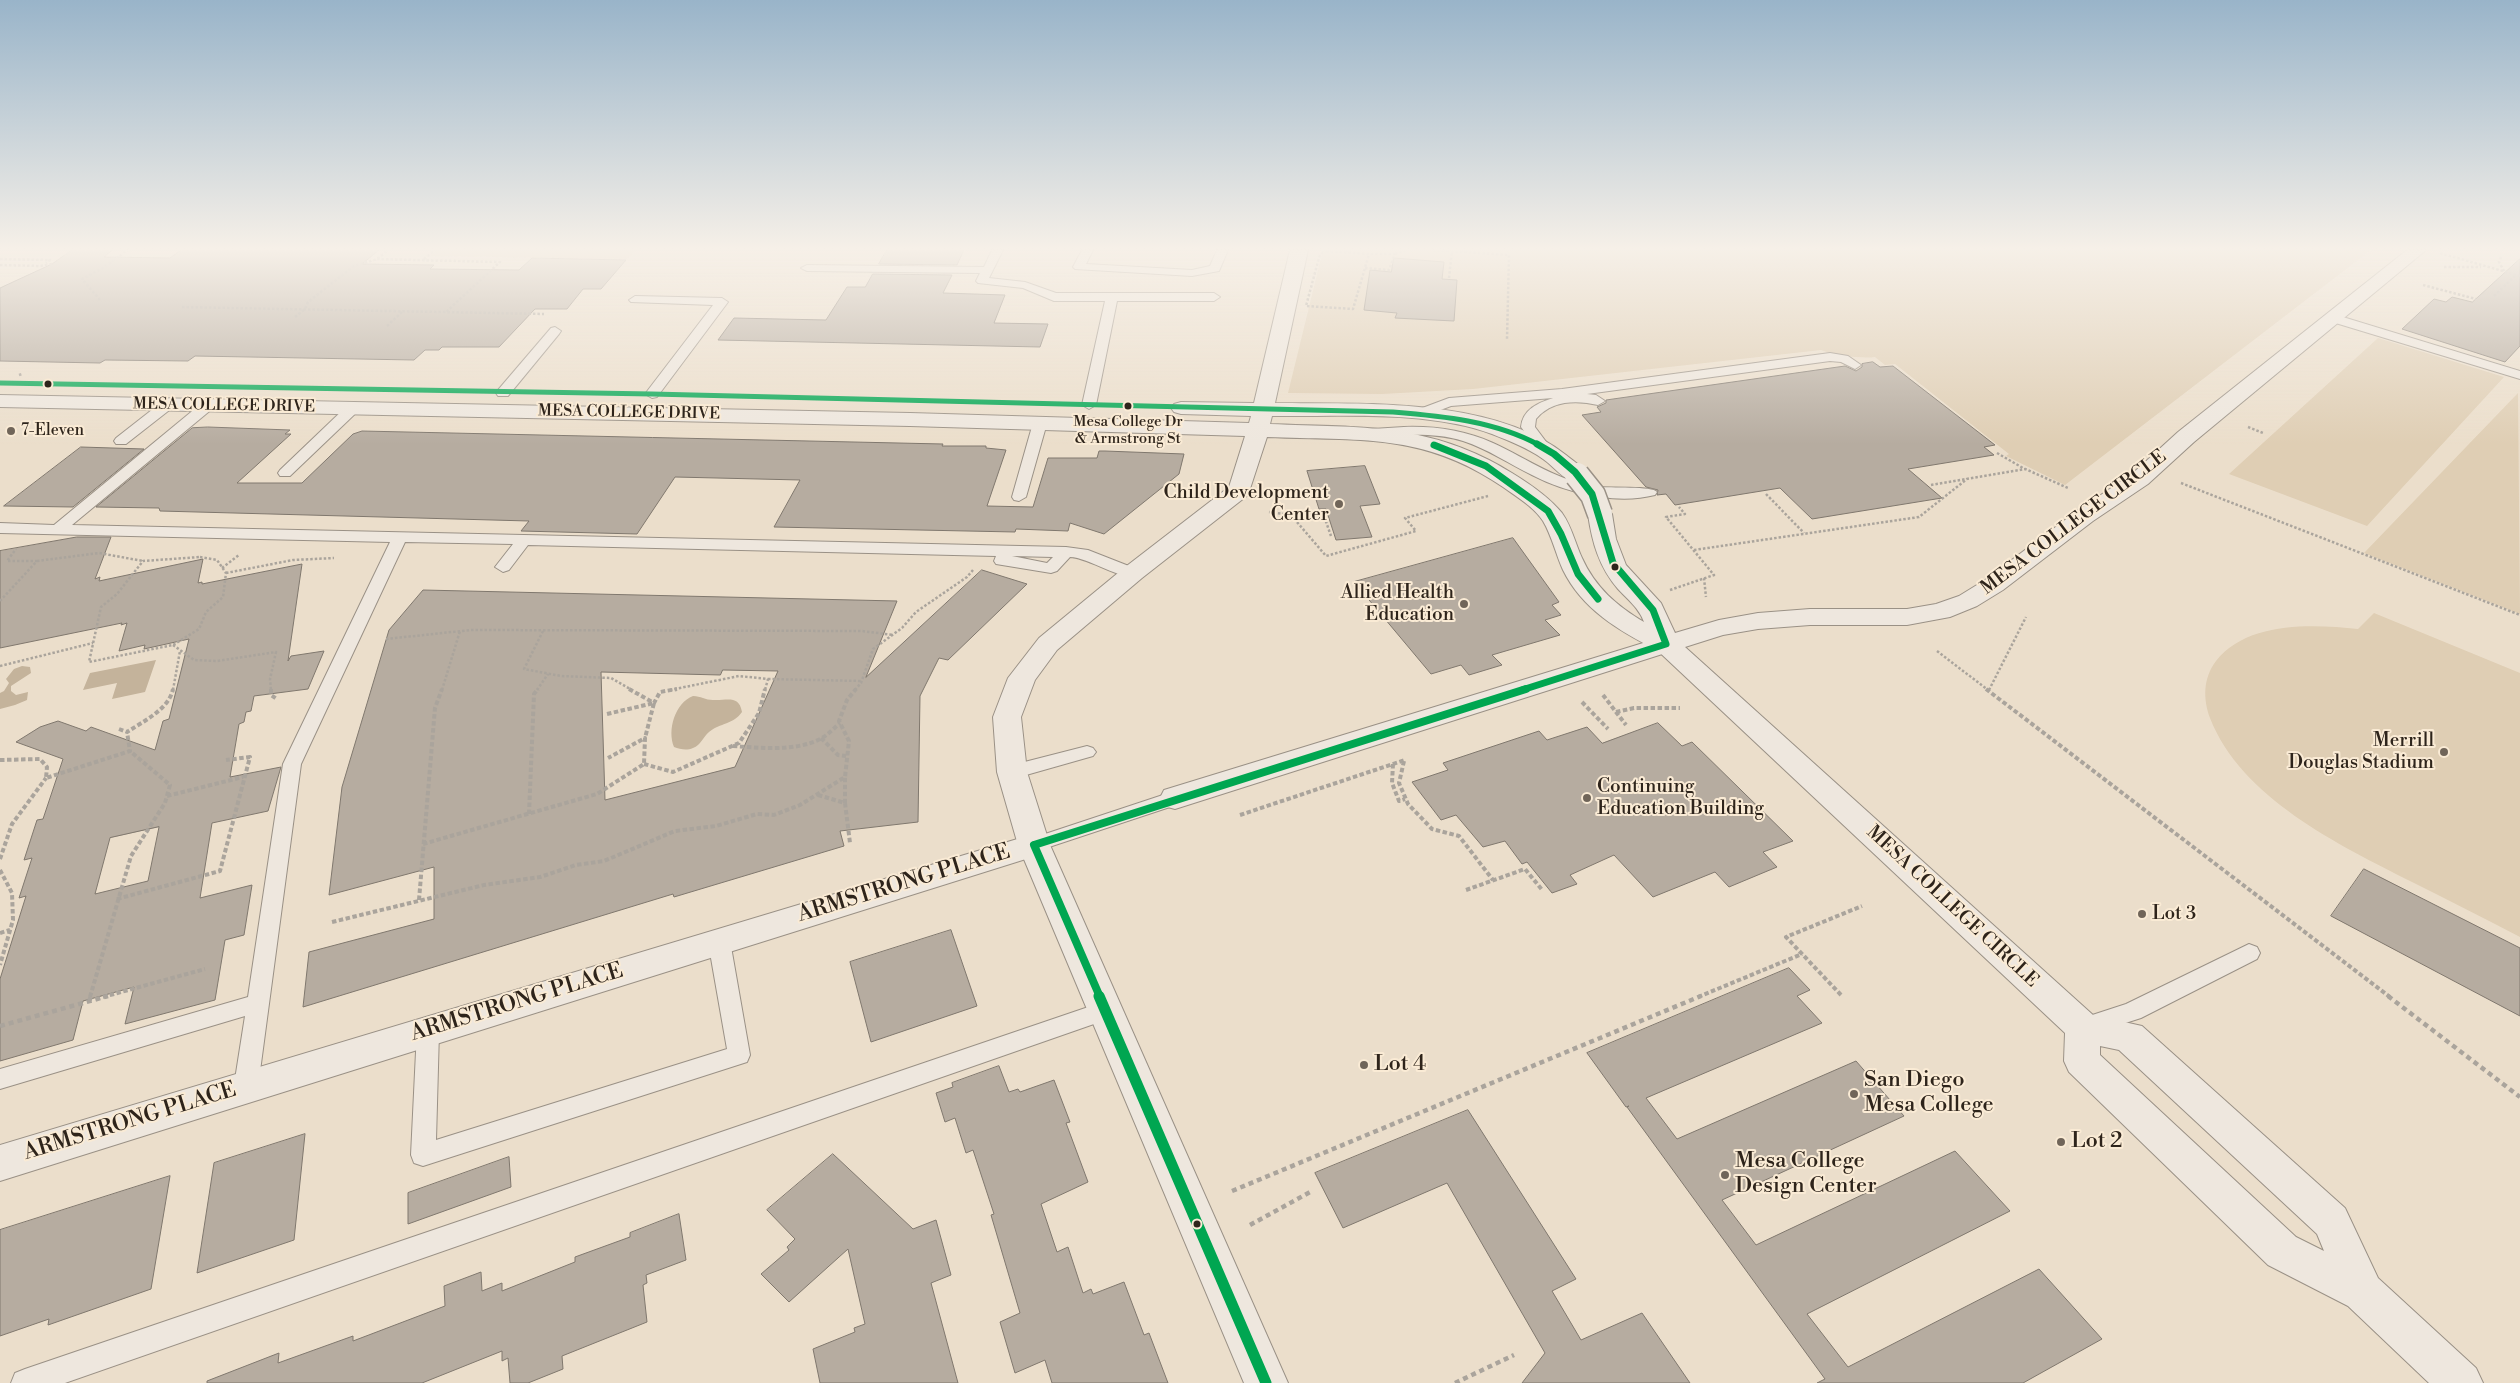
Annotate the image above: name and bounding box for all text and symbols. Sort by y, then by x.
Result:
unlabelled marker [43,379,53,389]
street label: MESA COLLEGE DRIVE [133,395,315,417]
marker: Mesa College Dr & Armstrong St [1123,401,1133,411]
street label: MESA COLLEGE DRIVE [538,402,720,424]
place label: Mesa College Dr & Armstrong St [1073,413,1183,448]
place label: 7-Eleven [21,421,84,441]
marker: 7-Eleven [5,425,17,437]
street label: MESA COLLEGE CIRCLE [1977,446,2171,600]
place label: Child Development Center [1163,482,1329,526]
marker: Child Development Center [1333,498,1345,510]
unlabelled marker [1610,562,1620,572]
place label: Allied Health Education [1341,582,1454,626]
marker: Allied Health Education [1458,598,1470,610]
place label: Merrill Douglas Stadium [2288,730,2434,774]
marker: Merrill Douglas Stadium [2438,746,2450,758]
place label: Continuing Education Building [1597,776,1764,820]
marker: Continuing Education Building [1581,792,1593,804]
street label: MESA COLLEGE CIRCLE [1861,821,2043,993]
street label: ARMSTRONG PLACE [795,839,1013,929]
place label: Lot 3 [2152,903,2196,925]
marker: Lot 3 [2136,908,2148,920]
street label: ARMSTRONG PLACE [408,958,626,1048]
place label: Lot 4 [1374,1052,1426,1078]
marker: Lot 4 [1358,1059,1370,1071]
place label: San Diego Mesa College [1864,1068,1994,1120]
street label: ARMSTRONG PLACE [21,1077,239,1167]
marker: San Diego Mesa College [1848,1088,1860,1100]
place label: Lot 2 [2071,1129,2123,1155]
marker: Lot 2 [2055,1136,2067,1148]
place label: Mesa College Design Center [1735,1149,1877,1200]
marker: Mesa College Design Center [1719,1169,1731,1181]
unlabelled marker [1192,1219,1202,1229]

